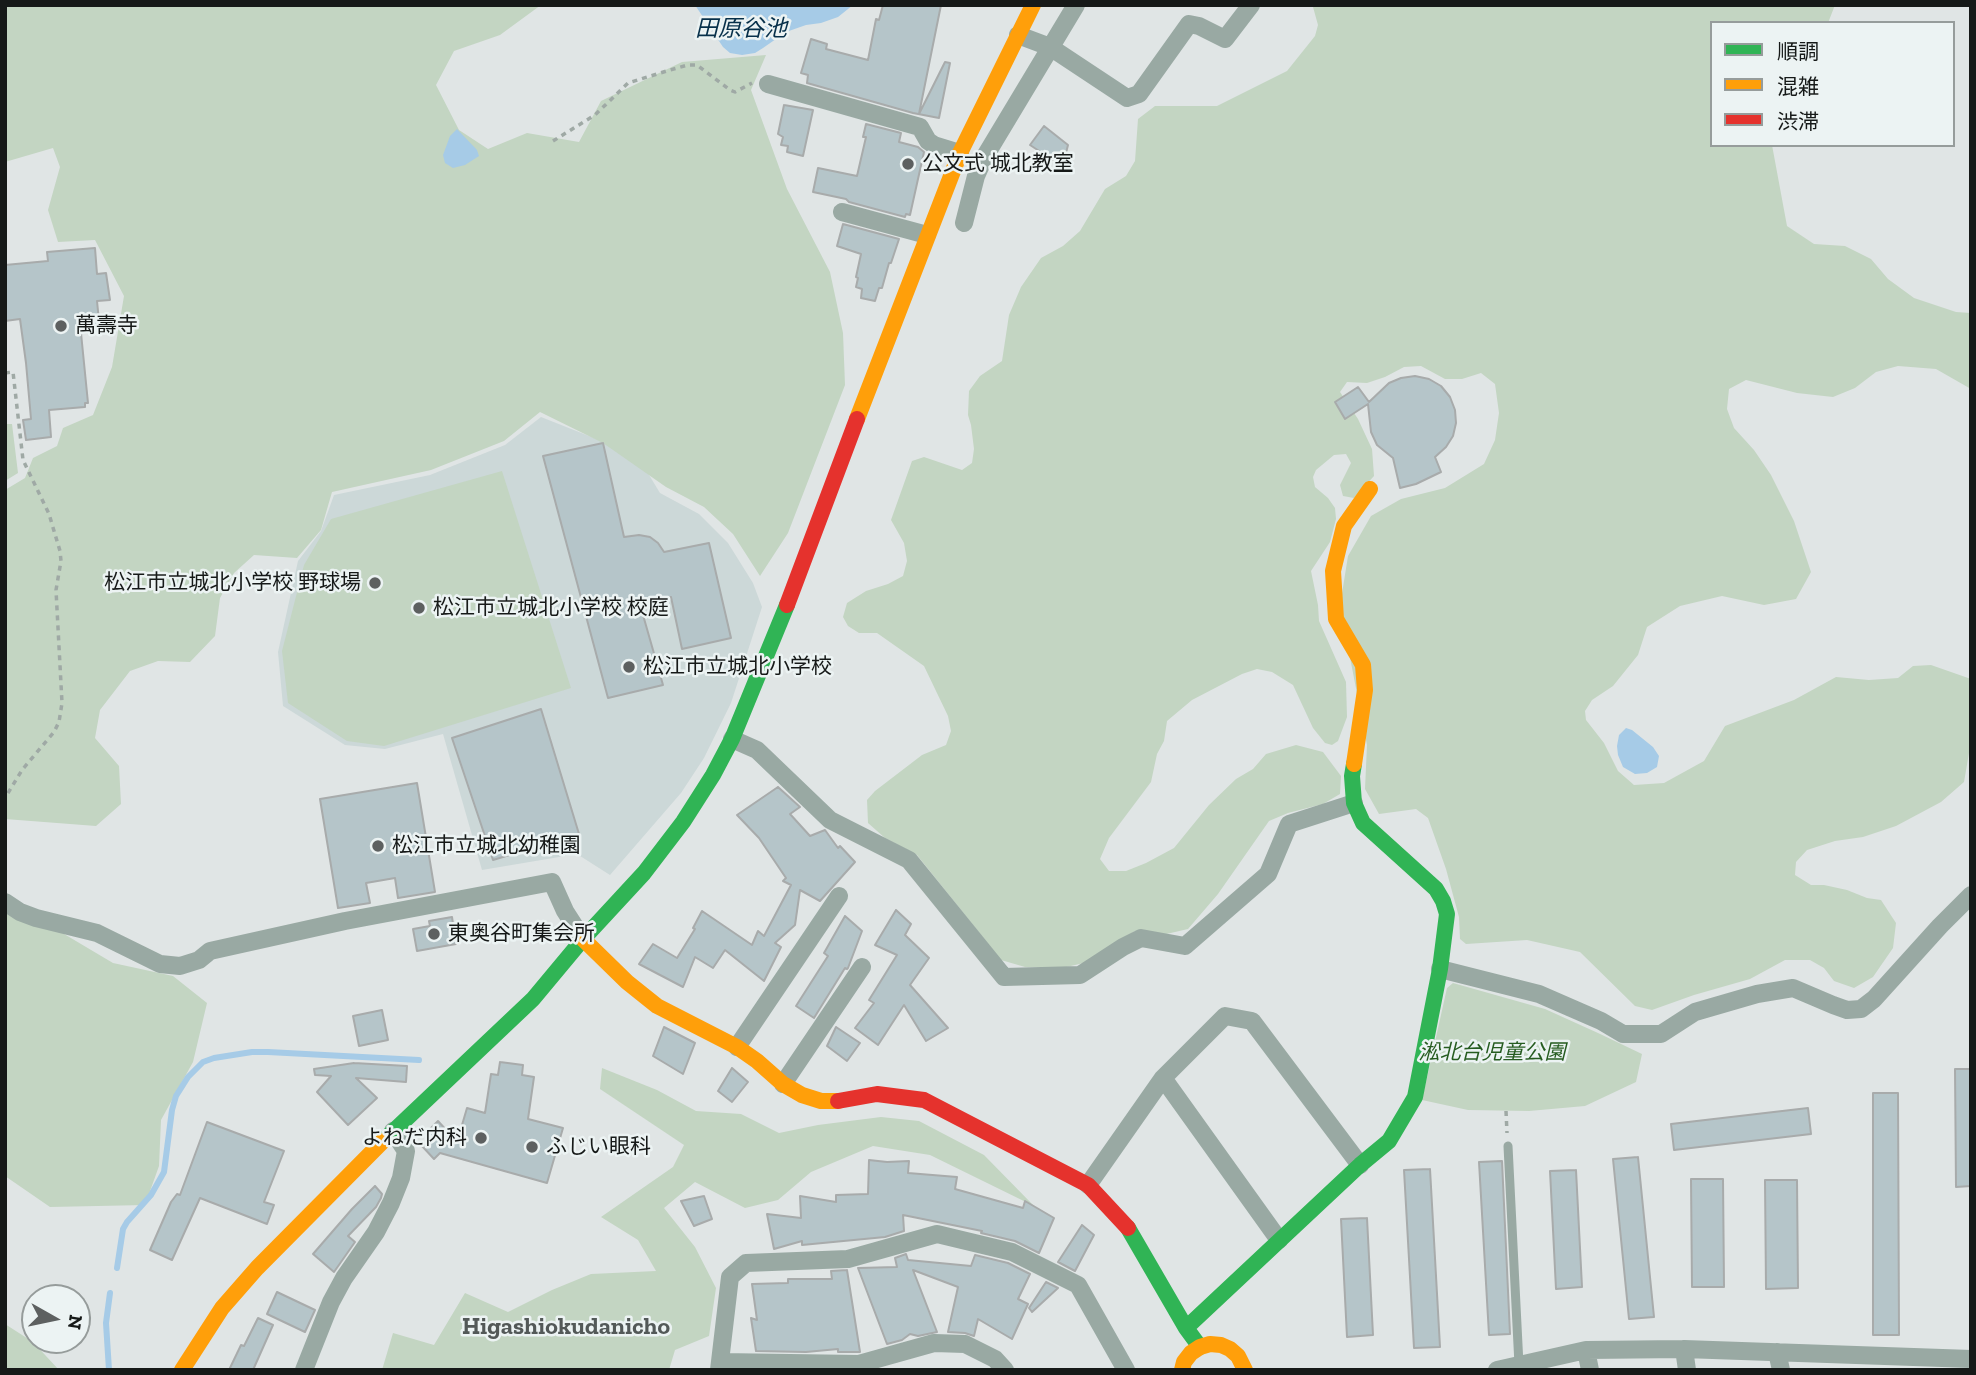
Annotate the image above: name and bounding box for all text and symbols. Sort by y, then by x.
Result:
water label: 田原谷池 [695,15,787,43]
legend [1710,21,1955,147]
text: 順調 [1777,39,1819,64]
text: 混雑 [1777,74,1819,99]
text: 渋滞 [1777,109,1819,134]
place label: 公文式 城北教室 [922,151,1074,177]
marker: 公文式 城北教室 [900,156,916,172]
place label: 萬壽寺 [75,313,138,339]
marker: 萬壽寺 [53,318,69,334]
place label: 松江市立城北小学校 野球場 [104,570,361,596]
marker: 松江市立城北小学校 野球場 [367,575,383,591]
place label: 松江市立城北小学校 校庭 [433,595,669,621]
marker: 松江市立城北小学校 校庭 [411,600,427,616]
place label: 松江市立城北小学校 [643,654,832,680]
marker: 松江市立城北小学校 [621,659,637,675]
place label: 松江市立城北幼稚園 [392,833,581,859]
marker: 松江市立城北幼稚園 [370,838,386,854]
place label: 東奥谷町集会所 [448,921,595,947]
marker: 東奥谷町集会所 [426,926,442,942]
park label: 淞北台児童公園 [1419,1040,1565,1066]
place label: よねだ内科 [362,1125,467,1151]
marker: よねだ内科 [473,1130,489,1146]
place label: ふじい眼科 [546,1134,651,1160]
marker: ふじい眼科 [524,1139,540,1155]
north arrow [21,1284,91,1354]
text: N [63,1313,88,1331]
district label: Higashiokudanicho [462,1313,670,1341]

